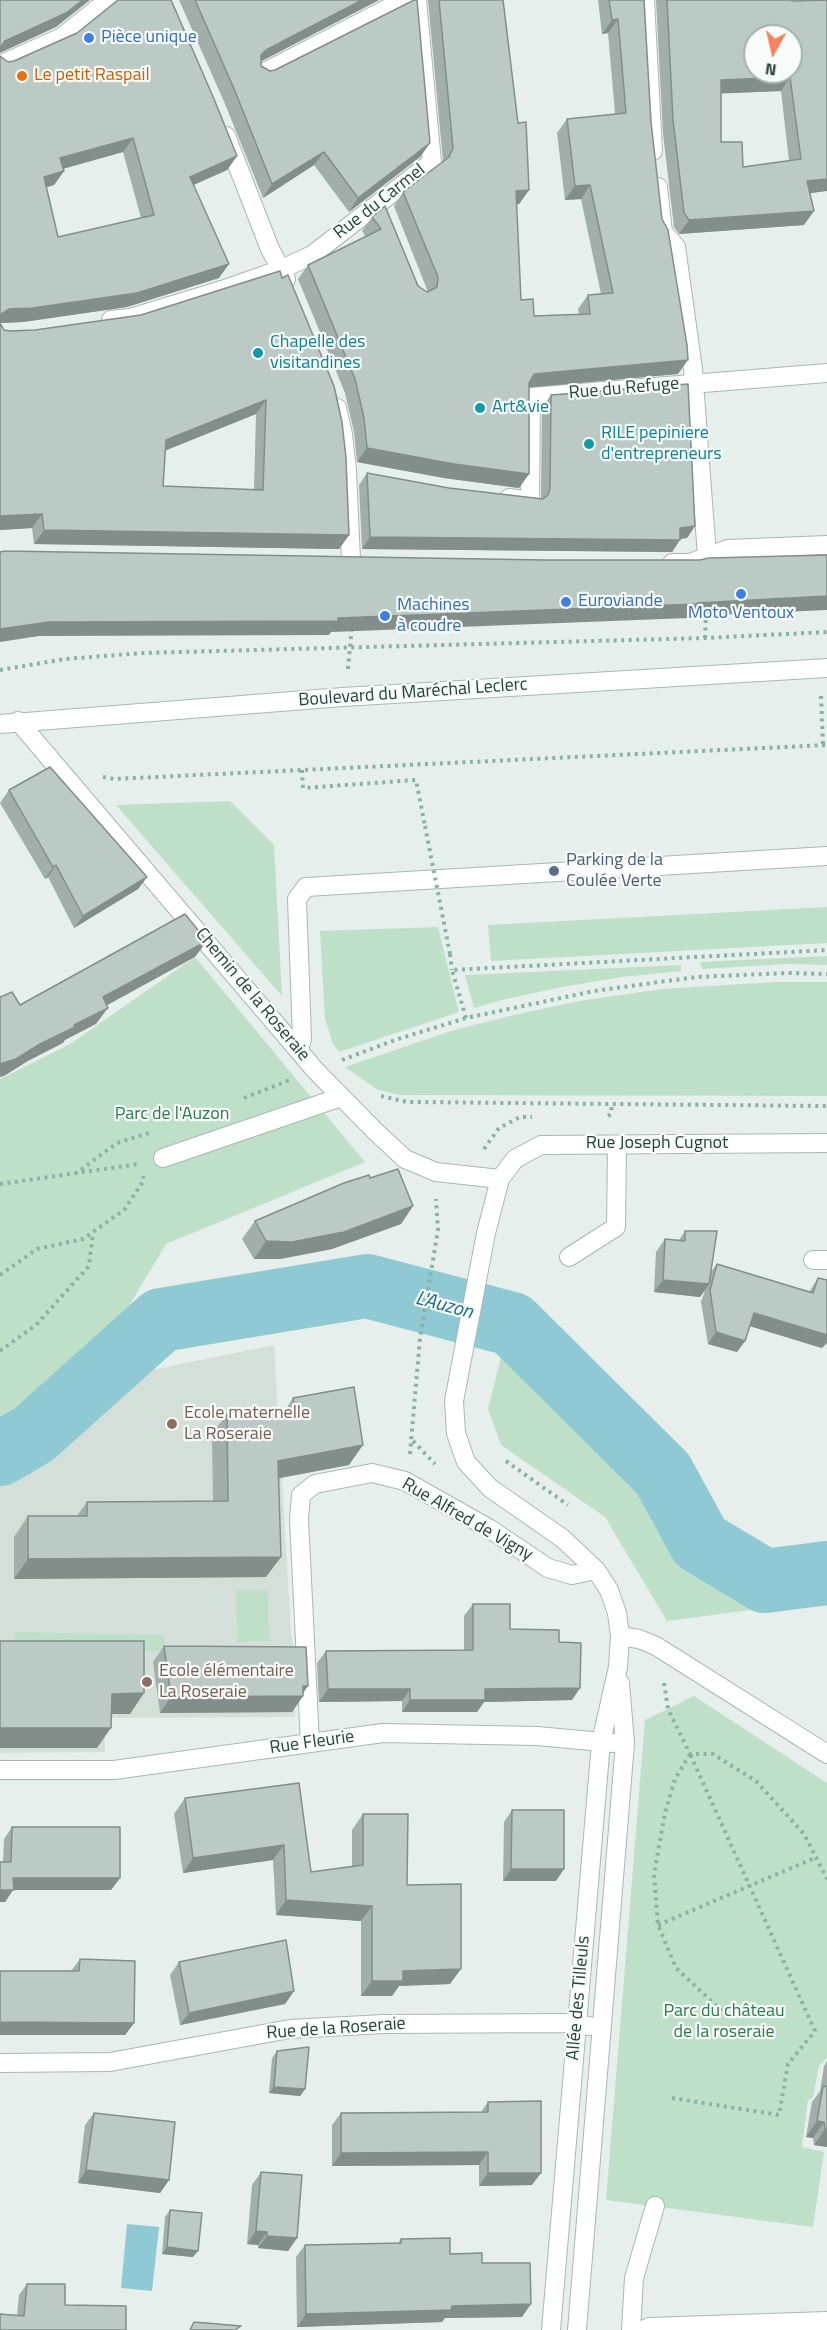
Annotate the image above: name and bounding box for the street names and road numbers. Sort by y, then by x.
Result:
street label: Rue du Carmel [330,160,430,244]
street label: Rue du Refuge [568,373,680,405]
street label: Boulevard du Maréchal Leclerc [298,674,528,712]
street label: Chemin de la Roseraie [190,924,314,1066]
street label: Rue Joseph Cugnot [586,1133,728,1155]
street label: Rue Alfred de Vigny [398,1474,536,1566]
street label: Rue Fleurie [268,1726,356,1760]
street label: Allée des Tilleuls [563,1935,595,2061]
street label: Rue de la Roseraie [266,2013,406,2045]

